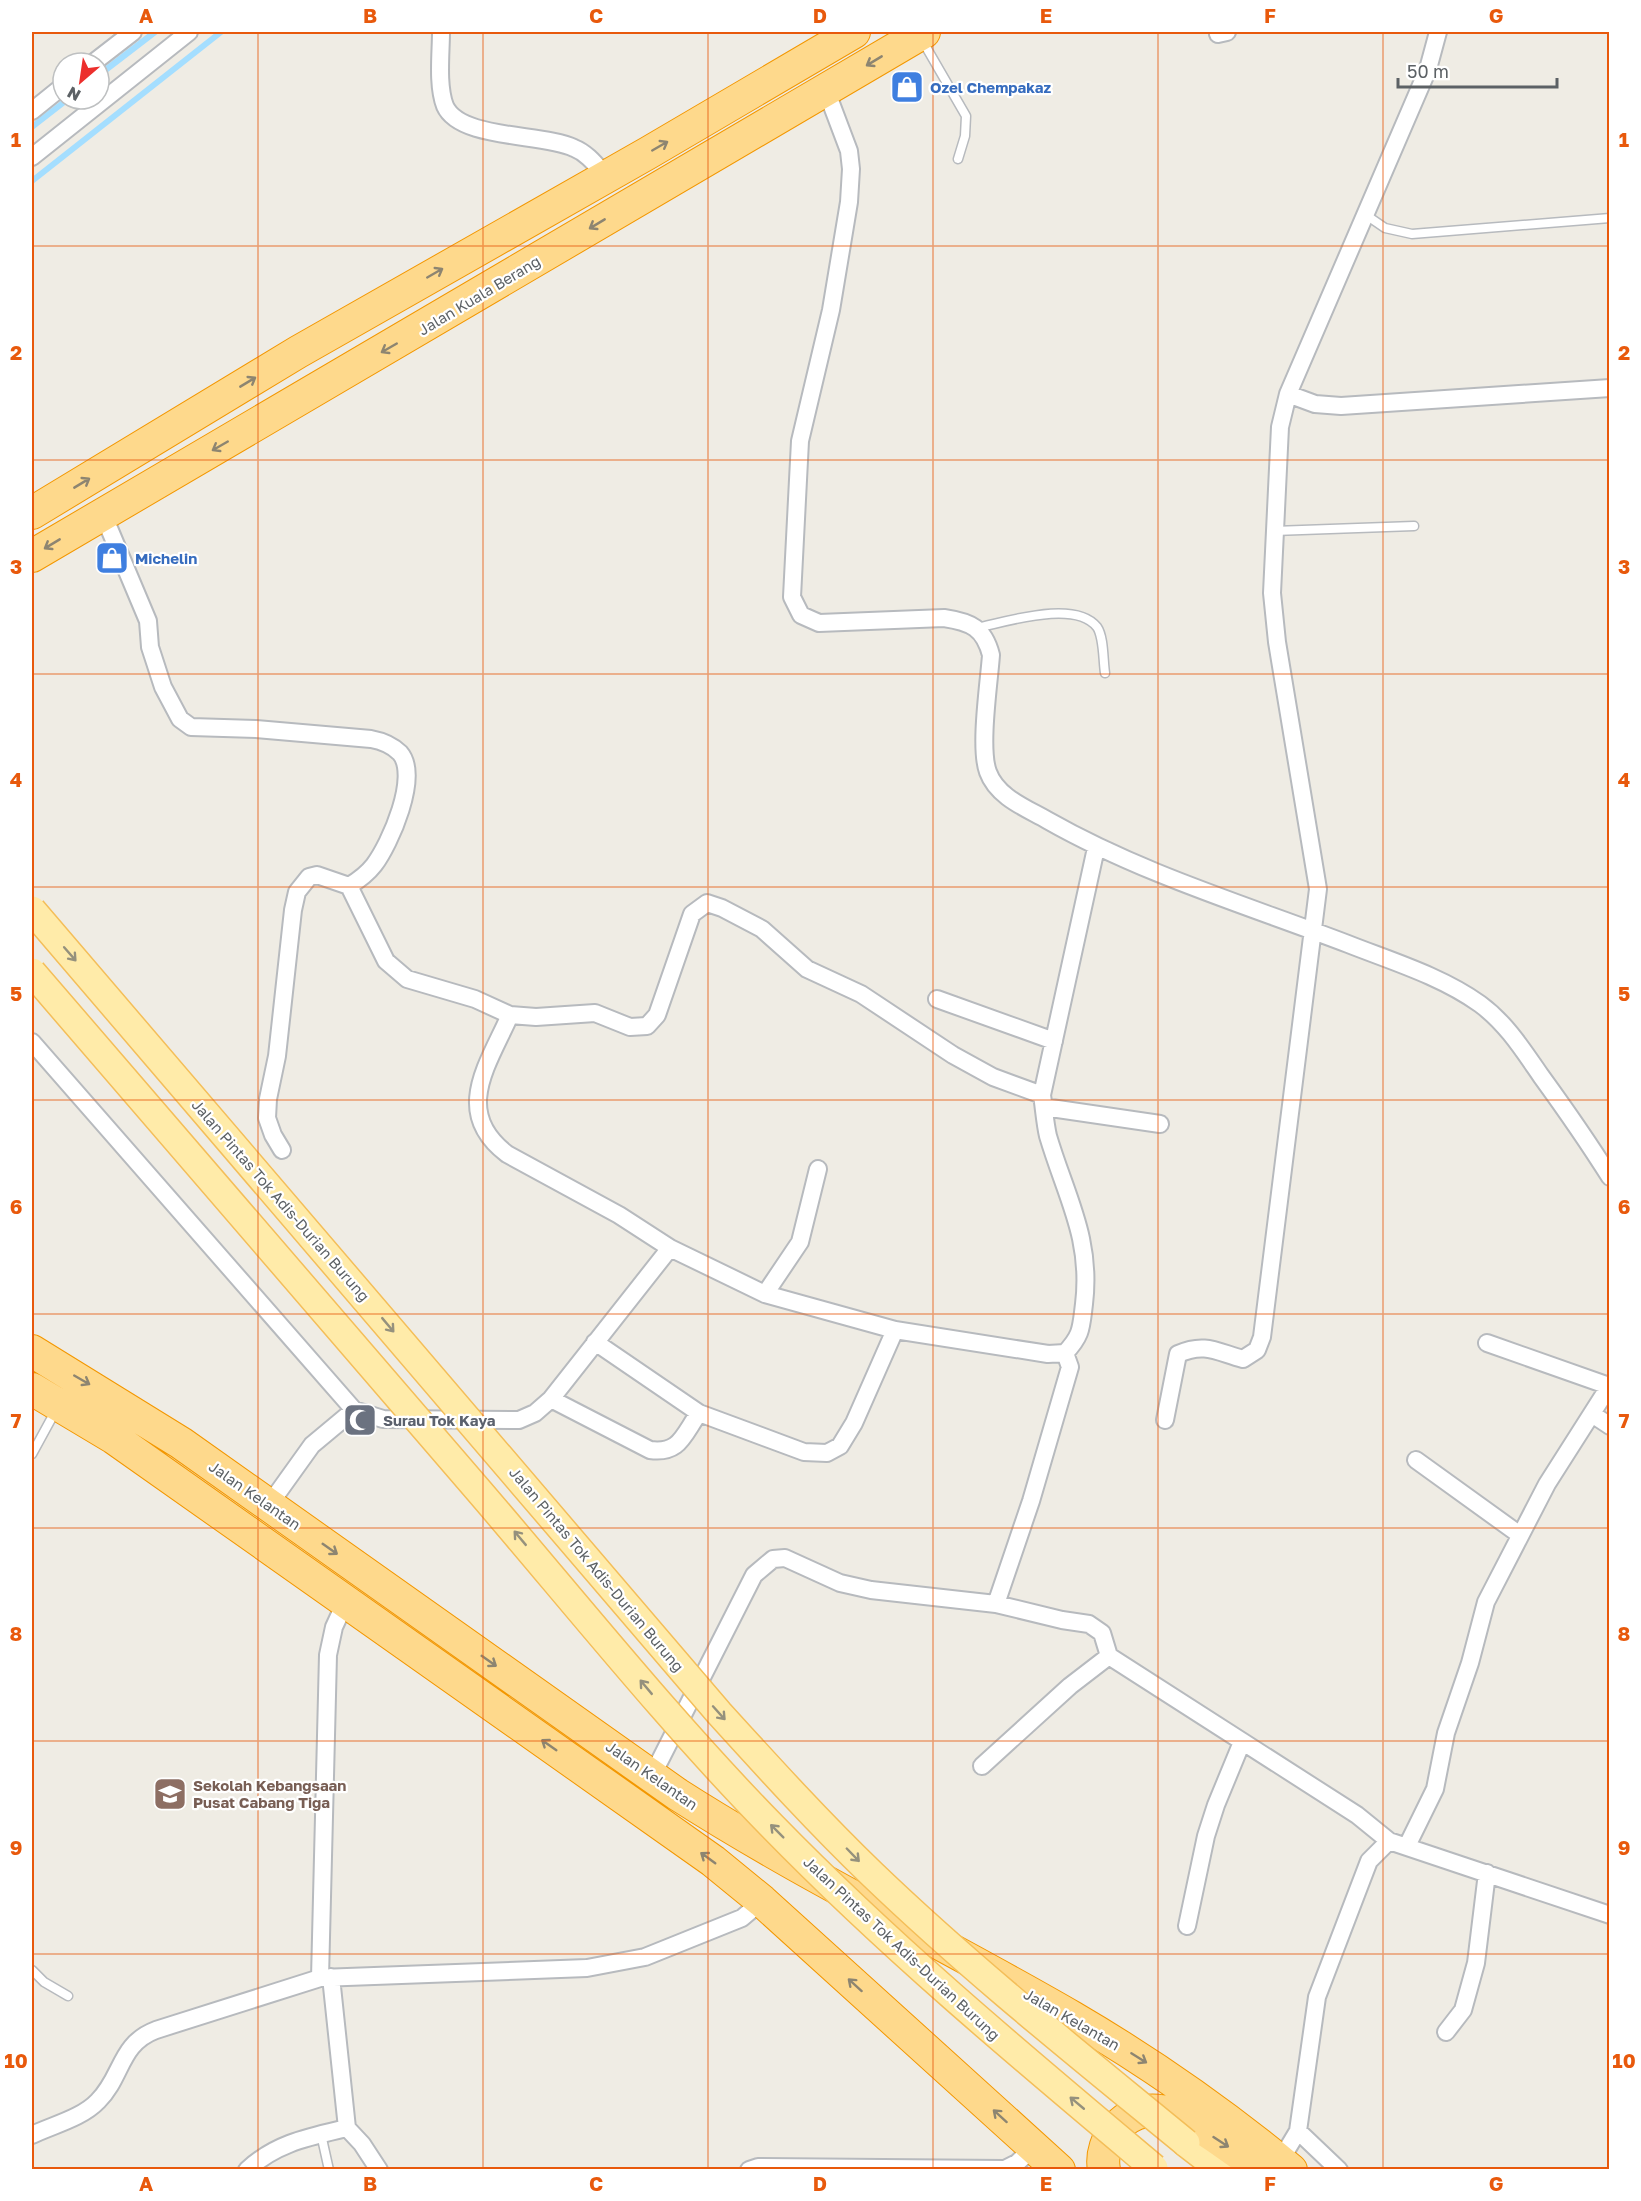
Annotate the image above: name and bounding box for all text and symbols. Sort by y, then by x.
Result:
text: A [139,3,153,27]
text: B [363,3,377,27]
text: C [589,3,603,27]
text: D [813,3,827,27]
text: E [1040,3,1052,27]
text: F [1264,3,1276,27]
text: G [1489,3,1503,27]
north arrow [51,51,111,111]
scale bar [1398,51,1557,89]
one-way arrow [866,56,883,68]
text: 50 m [1407,60,1449,82]
shop icon: Ozel Chempakaz [889,69,925,105]
place label: Ozel Chempakaz [930,78,1051,96]
text: N [64,82,84,106]
text: 1 [11,127,21,151]
text: 1 [1619,127,1629,151]
one-way arrow [651,140,668,152]
one-way arrow [589,219,606,231]
street label: Jalan Kuala Berang [415,251,543,339]
one-way arrow [426,267,443,279]
text: 2 [10,340,22,364]
text: 2 [1618,340,1630,364]
one-way arrow [381,342,398,354]
one-way arrow [239,375,256,387]
one-way arrow [212,440,229,452]
one-way arrow [73,477,90,489]
one-way arrow [44,538,61,550]
shop icon: Michelin [94,540,130,576]
place label: Michelin [135,549,197,567]
text: 3 [10,554,22,578]
text: 3 [1618,554,1630,578]
text: 4 [10,767,22,791]
text: 4 [1618,767,1630,791]
one-way arrow [63,946,77,961]
text: 5 [10,981,22,1005]
text: 5 [1618,981,1630,1005]
street label: Jalan Pintas Tok Adis-Durian Burung [188,1095,374,1305]
text: 6 [10,1194,22,1218]
text: 6 [1618,1194,1630,1218]
one-way arrow [382,1317,395,1333]
one-way arrow [73,1374,90,1386]
mosque icon: Surau Tok Kaya [342,1402,378,1438]
text: 7 [11,1408,22,1432]
text: 7 [1619,1408,1630,1432]
place label: Surau Tok Kaya [383,1411,496,1429]
street label: Jalan Kelantan [206,1457,304,1533]
street label: Jalan Pintas Tok Adis-Durian Burung [506,1463,688,1675]
one-way arrow [513,1531,527,1546]
one-way arrow [322,1543,338,1555]
text: 8 [10,1621,22,1645]
text: 8 [1618,1621,1630,1645]
one-way arrow [481,1655,497,1667]
one-way arrow [640,1679,653,1695]
one-way arrow [712,1705,726,1720]
street label: Jalan Kelantan [603,1737,701,1813]
one-way arrow [541,1738,557,1751]
school or university icon: Sekolah Kebangsaan Pusat Cabang Tiga [152,1776,188,1812]
place label: Sekolah Kebangsaan Pusat Cabang Tiga [193,1776,346,1811]
one-way arrow [770,1824,785,1839]
text: 9 [10,1835,22,1859]
text: 9 [1618,1835,1630,1859]
one-way arrow [846,1847,860,1862]
one-way arrow [700,1851,716,1864]
street label: Jalan Pintas Tok Adis-Durian Burung [800,1852,1004,2044]
one-way arrow [848,1978,863,1992]
street label: Jalan Kelantan [1021,1984,1123,2054]
text: 10 [4,2048,28,2072]
text: 10 [1612,2048,1636,2072]
one-way arrow [1130,2053,1147,2065]
one-way arrow [1070,2096,1085,2110]
one-way arrow [993,2109,1008,2123]
one-way arrow [1212,2135,1229,2148]
text: A [139,2171,153,2195]
text: B [363,2171,377,2195]
text: C [589,2171,603,2195]
text: D [813,2171,827,2195]
text: E [1040,2171,1052,2195]
text: F [1264,2171,1276,2195]
text: G [1489,2171,1503,2195]

